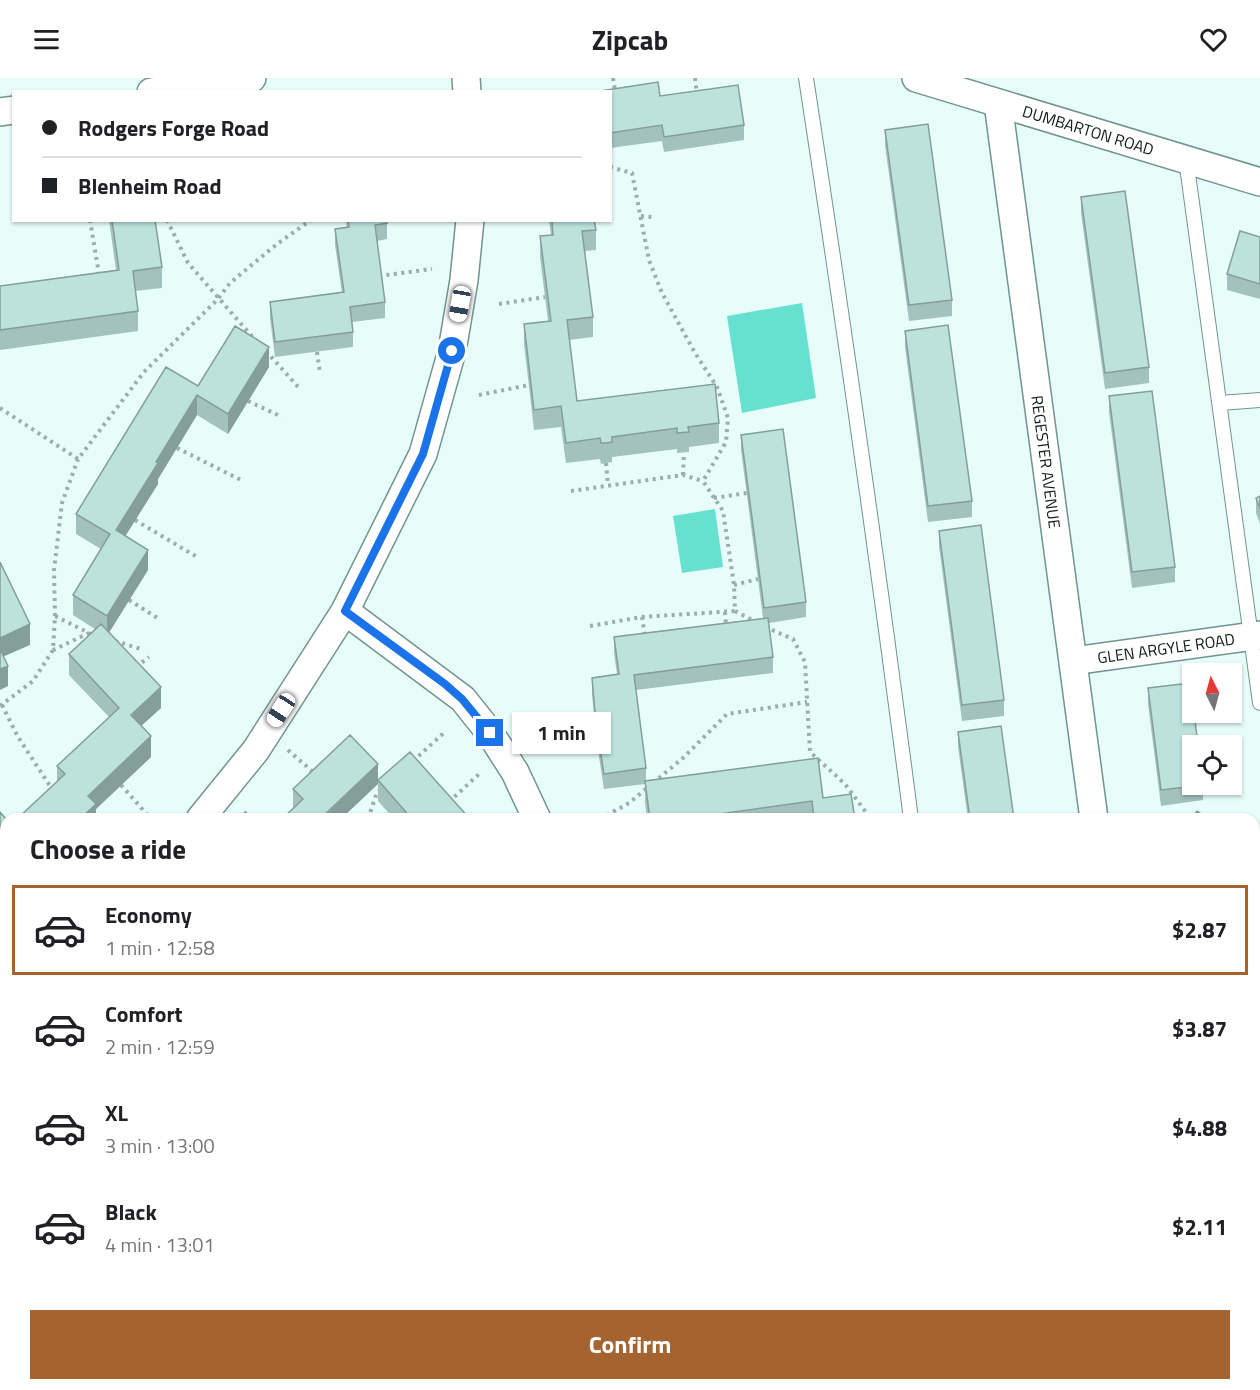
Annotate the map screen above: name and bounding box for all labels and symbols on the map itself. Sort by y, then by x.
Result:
street label: DUMBARTON ROAD [1020,99,1157,161]
car [448,285,472,323]
route start [438,337,465,364]
street label: REGESTER AVENUE [1025,394,1067,530]
street label: GLEN ARGYLE ROAD [1096,627,1236,669]
north arrow [1182,663,1242,723]
car [264,690,298,730]
callout: 1 min [511,712,610,754]
route end [476,719,503,746]

